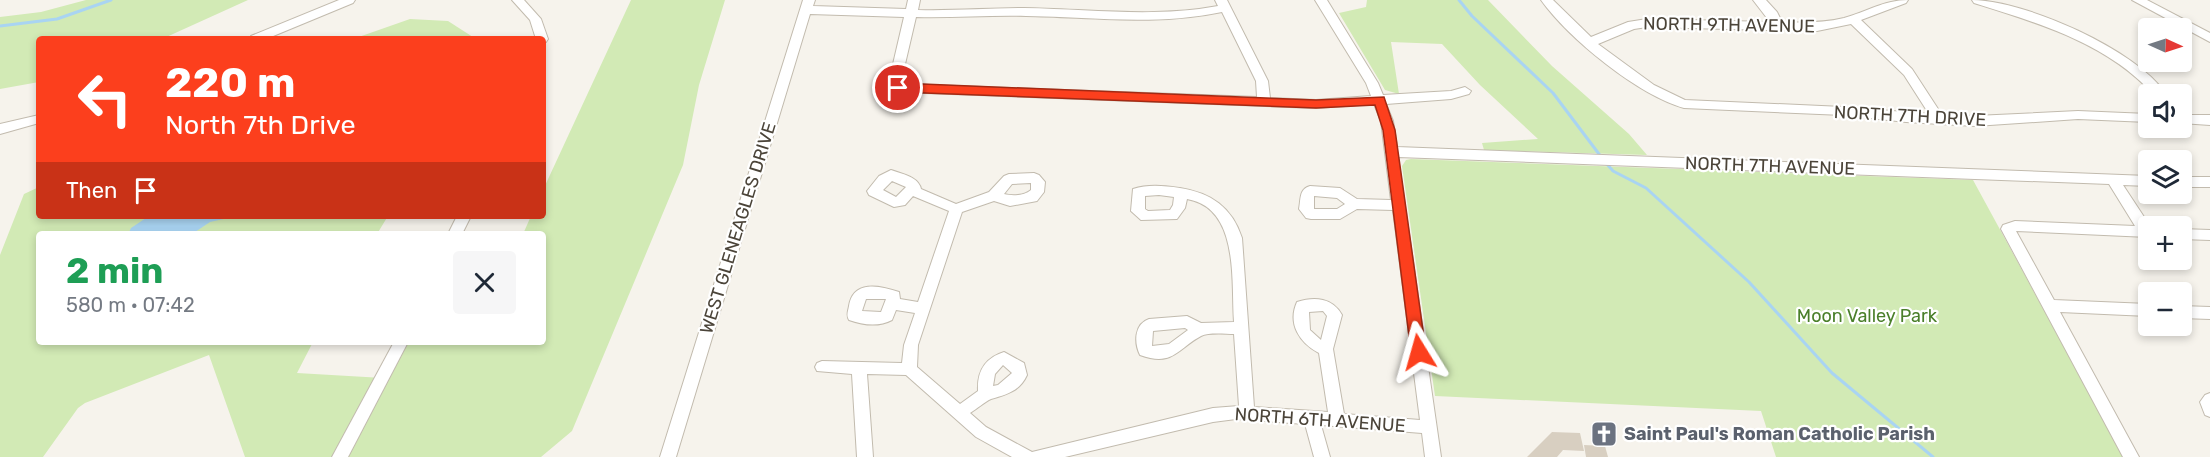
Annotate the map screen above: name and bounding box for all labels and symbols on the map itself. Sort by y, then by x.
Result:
street label: NORTH 9TH AVENUE [1643,13,1815,37]
north arrow [2138,18,2192,72]
pin [872,62,923,113]
street label: NORTH 7TH DRIVE [1833,101,1987,131]
street label: WEST GLENEAGLES DRIVE [695,120,781,336]
street label: NORTH 7TH AVENUE [1684,152,1856,180]
park label: Moon Valley Park [1797,305,1938,327]
position arrow [1387,320,1451,384]
street label: NORTH 6TH AVENUE [1234,403,1406,437]
church icon: Saint Paul's Roman Catholic Parish [1589,419,1619,449]
place label: Saint Paul's Roman Catholic Parish [1624,423,1935,445]

